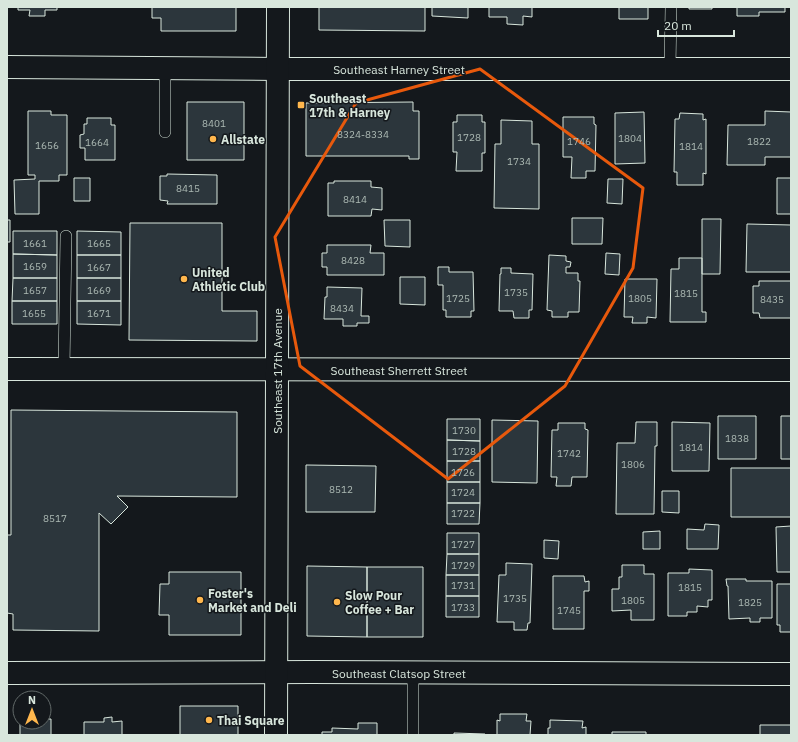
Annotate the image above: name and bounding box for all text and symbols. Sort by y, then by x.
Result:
scale bar [658,12,734,38]
text: 20 m [664,18,692,33]
street label: Southeast Harney Street [333,62,465,77]
place label: Southeast 17th & Harney [309,91,391,120]
marker: Southeast 17th & Harney [296,100,306,110]
house number: 8401 [202,117,226,130]
house number: 8324-8334 [337,128,389,141]
house number: 1728 [457,131,481,144]
place label: Allstate [221,132,265,147]
house number: 1804 [618,132,642,145]
marker: Allstate [208,134,218,144]
house number: 1746 [567,135,591,148]
house number: 1822 [747,135,771,148]
house number: 1664 [85,136,109,149]
house number: 1656 [35,139,59,152]
house number: 1814 [679,140,703,153]
house number: 1734 [507,155,531,168]
house number: 8415 [176,182,200,195]
house number: 8414 [343,193,367,206]
house number: 1661 [23,237,47,250]
house number: 1665 [87,237,111,250]
house number: 8428 [341,254,365,267]
house number: 1659 [23,260,47,273]
house number: 1667 [87,261,111,274]
place label: United Athletic Club [192,265,265,294]
marker: United Athletic Club [179,274,189,284]
house number: 1657 [23,284,47,297]
house number: 1669 [87,284,111,297]
house number: 1735 [504,286,528,299]
house number: 1815 [674,287,698,300]
house number: 1725 [446,292,470,305]
house number: 1805 [628,292,652,305]
house number: 8435 [760,293,784,306]
house number: 8434 [330,302,354,315]
house number: 1655 [22,307,46,320]
house number: 1671 [87,307,111,320]
street label: Southeast 17th Avenue [270,308,285,434]
street label: Southeast Sherrett Street [330,363,468,378]
house number: 1730 [452,424,476,437]
house number: 1838 [725,432,749,445]
house number: 1814 [679,441,703,454]
house number: 1728 [452,445,476,458]
house number: 1742 [557,447,581,460]
house number: 1806 [621,458,645,471]
house number: 1726 [451,466,475,479]
house number: 8512 [329,483,353,496]
house number: 1724 [451,486,475,499]
house number: 1722 [451,507,475,520]
house number: 8517 [43,512,67,525]
house number: 1727 [451,538,475,551]
house number: 1729 [451,559,475,572]
house number: 1731 [451,579,475,592]
house number: 1815 [678,581,702,594]
place label: Foster's Market and Deli [208,586,297,615]
place label: Slow Pour Coffee + Bar [345,588,414,617]
house number: 1735 [503,592,527,605]
house number: 1805 [621,594,645,607]
marker: Foster's Market and Deli [195,595,205,605]
house number: 1825 [738,596,762,609]
marker: Slow Pour Coffee + Bar [332,597,342,607]
house number: 1733 [451,601,475,614]
house number: 1745 [557,604,581,617]
street label: Southeast Clatsop Street [332,666,466,681]
north arrow [12,690,52,730]
text: N [28,693,36,707]
place label: Thai Square [217,713,285,728]
marker: Thai Square [204,715,214,725]

